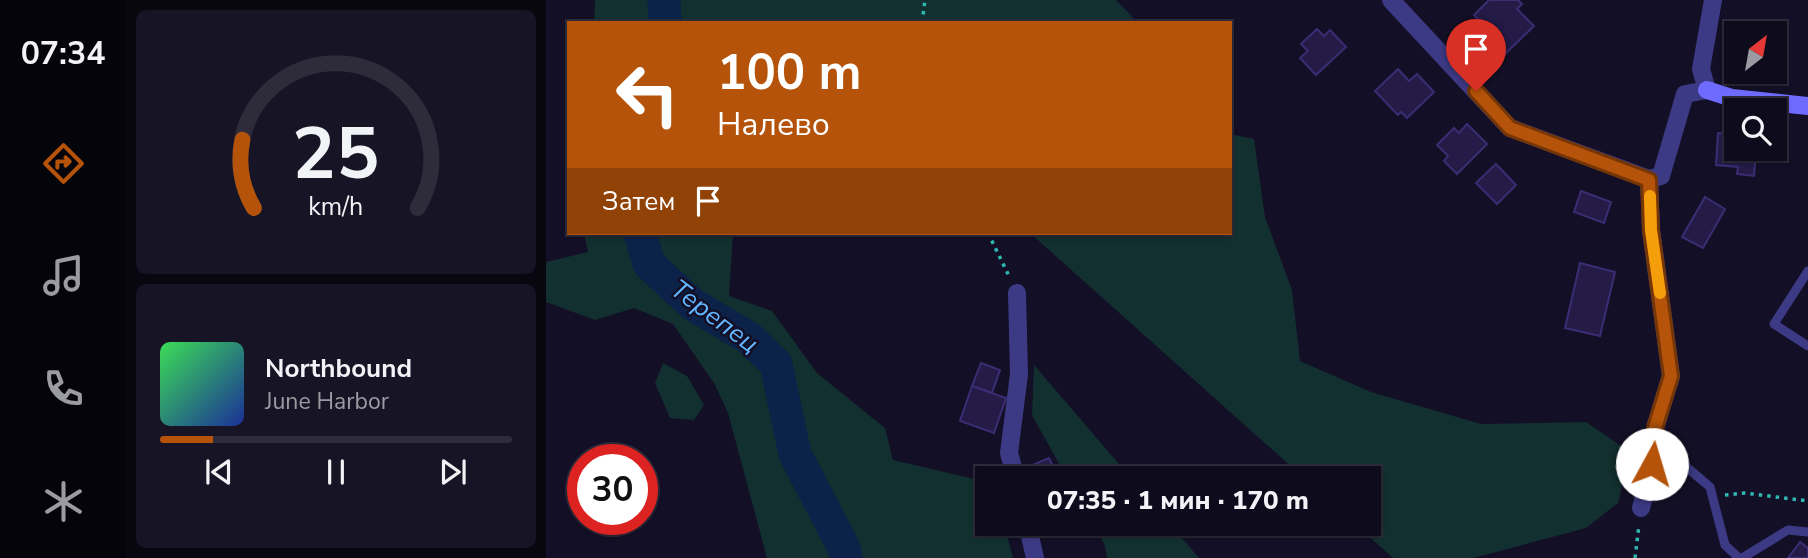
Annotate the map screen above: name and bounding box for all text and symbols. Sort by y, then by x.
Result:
pin [1446,19,1506,91]
north arrow [1724,21,1787,84]
map controls [1724,21,1787,161]
icon: arrive [1457,30,1495,68]
text: 07:34 [21,32,105,75]
text: 100 m [717,39,861,106]
icon: left [602,49,693,140]
button: search [1724,98,1787,161]
text: Налево [717,103,830,146]
text: 25 [292,104,380,204]
icon: directions [39,139,88,188]
icon: arrive [689,182,727,220]
text: Затем [602,184,675,219]
text: km/h [308,190,364,224]
icon: music [39,251,88,300]
water label: Терепец [663,272,766,361]
text: Northbound [265,351,412,386]
icon: phone [39,364,88,413]
text: June Harbor [265,386,389,417]
position arrow [1615,427,1689,501]
speed limit sign: 30 [567,444,658,535]
icon: previous [200,453,238,491]
icon: pause [317,453,355,491]
icon: next [434,453,472,491]
icon: climate [39,477,88,526]
text: 07:35 · 1 мин · 170 m [1047,483,1309,518]

